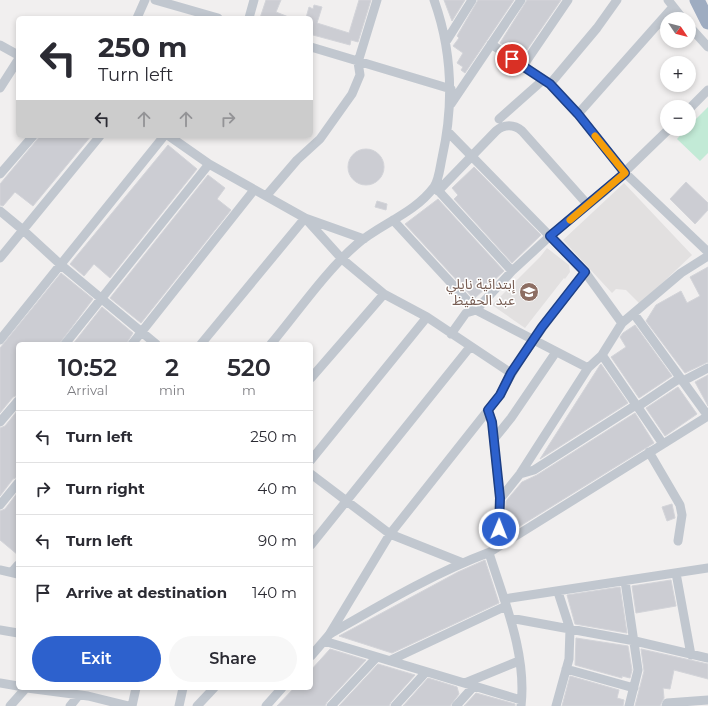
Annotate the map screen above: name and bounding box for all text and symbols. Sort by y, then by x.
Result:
north arrow [660,12,696,48]
map controls [660,12,696,136]
text: 250 m [98,30,188,64]
icon: left [32,32,84,84]
pin [495,42,529,76]
icon: arrive [501,48,523,70]
button: + [660,56,696,92]
text: Turn left [98,64,173,86]
button: − [660,100,696,136]
icon: left [91,108,113,130]
icon: ahead [133,108,155,130]
icon: ahead [175,108,197,130]
icon: right [217,108,239,130]
place label: إبتدائية نايلي عبد الحفيظ [446,275,516,309]
school or university icon: إبتدائية نايلي عبد الحفيظ [518,281,540,303]
text: 10:52 [58,353,117,382]
text: 2 [165,353,179,382]
text: 520 [227,353,271,382]
text: Arrival [67,382,108,398]
text: min [159,382,185,398]
text: m [242,382,256,398]
icon: left [32,426,54,448]
text: Turn left [66,427,133,446]
text: 250 m [250,427,297,446]
icon: right [32,478,54,500]
text: Turn right [66,479,145,498]
text: 40 m [257,479,297,498]
position arrow [478,508,520,550]
icon: left [32,530,54,552]
text: Turn left [66,531,133,550]
text: 90 m [258,531,297,550]
icon: arrive [32,582,54,604]
text: Arrive at destination [66,583,227,602]
text: 140 m [252,583,297,602]
button: Exit [32,636,161,682]
button: Share [169,636,297,682]

